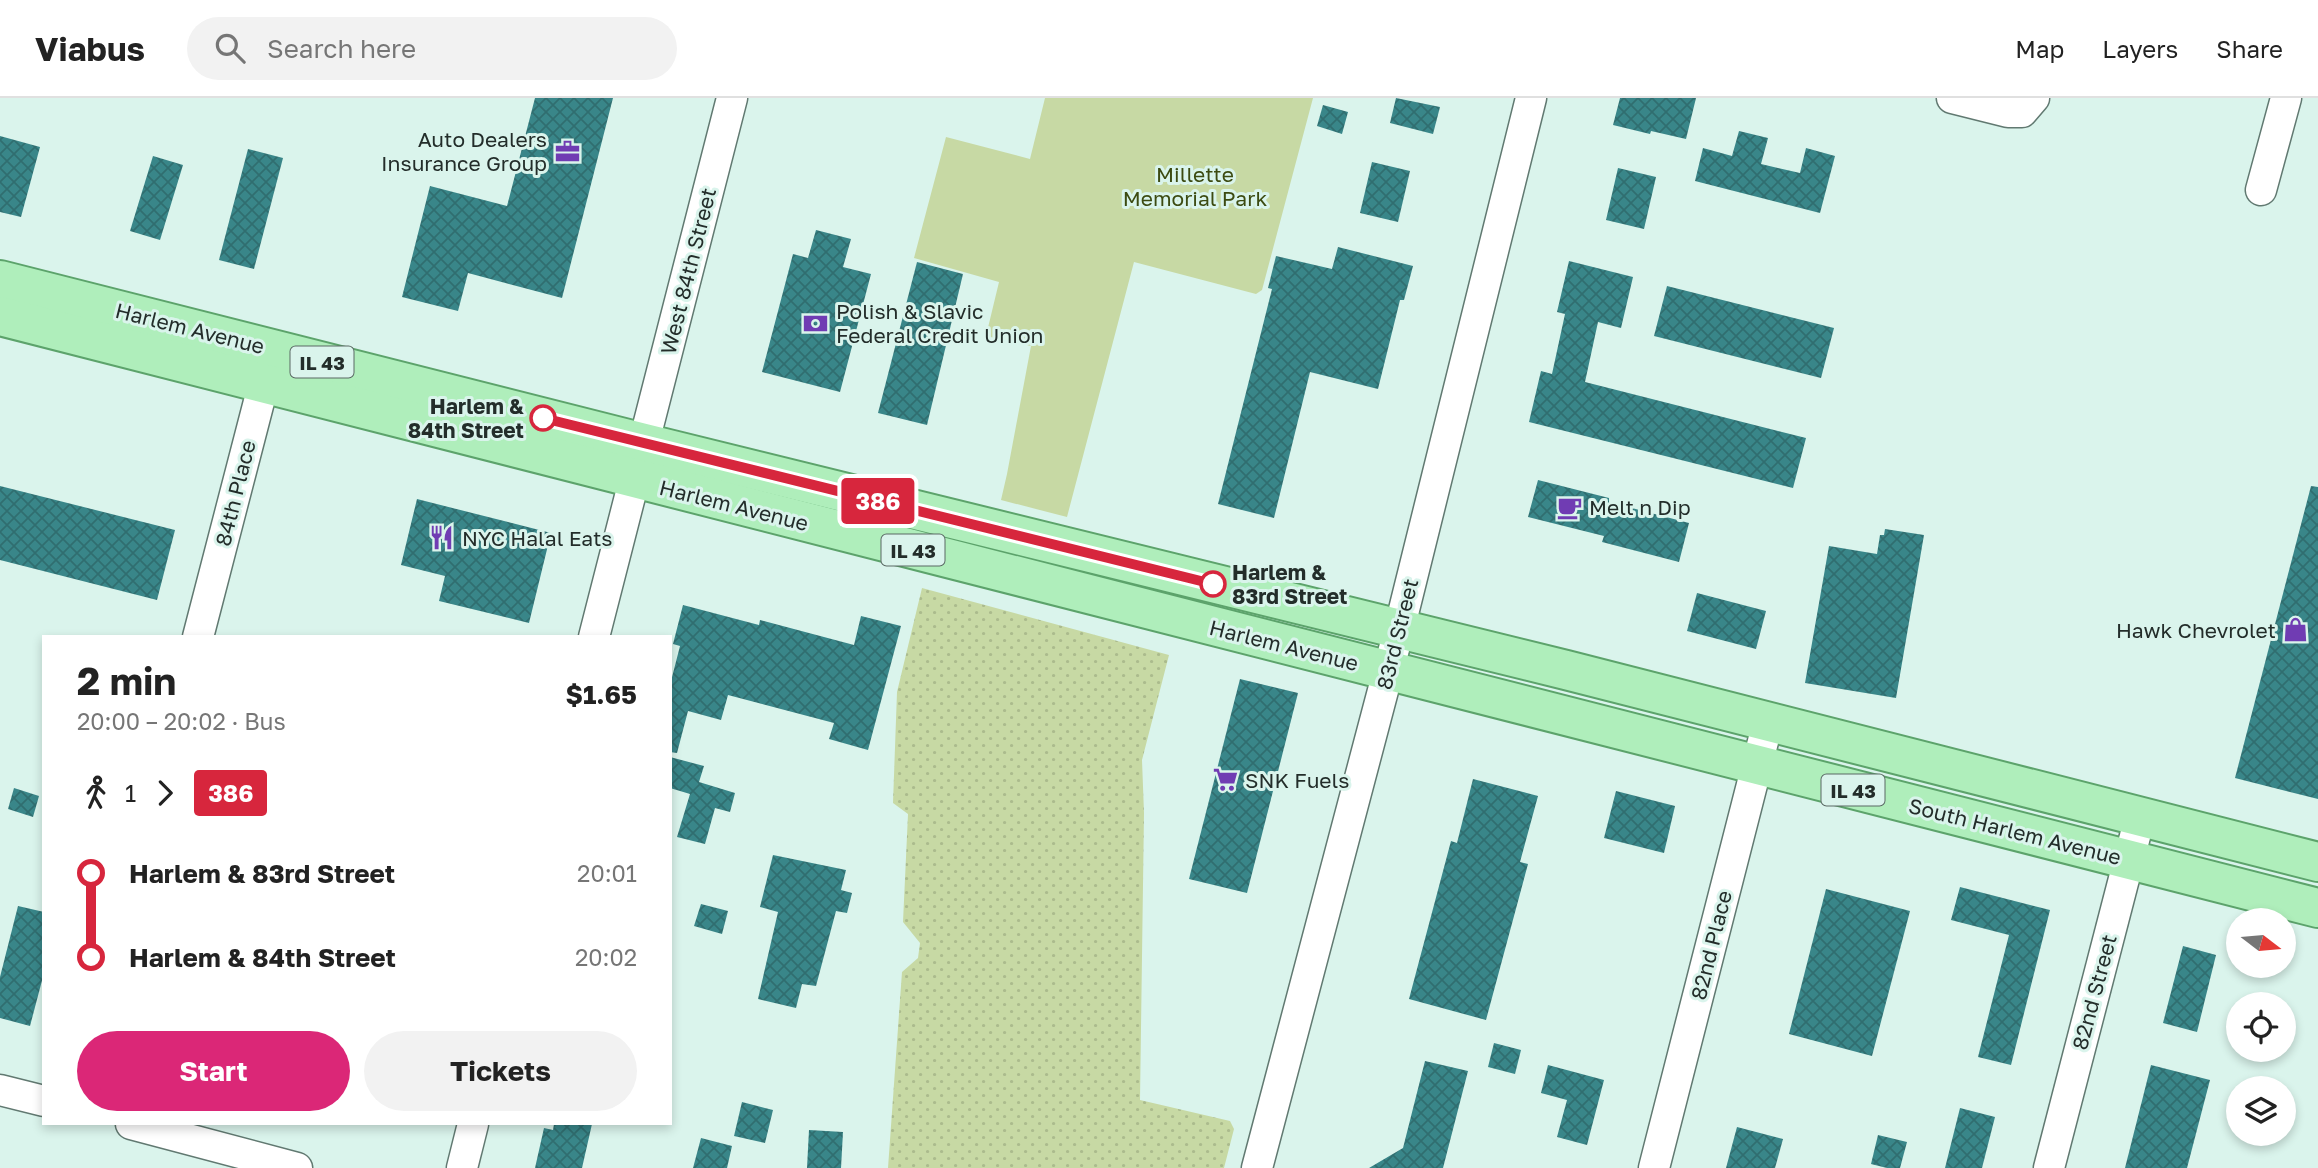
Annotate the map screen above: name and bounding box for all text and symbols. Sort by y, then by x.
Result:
search box [187,17,677,80]
text: Viabus [35,29,145,68]
icon: search [211,29,249,67]
text: Search here [267,33,416,64]
text: Map [2015,34,2064,63]
text: Layers [2102,34,2178,63]
text: Share [2216,34,2283,63]
place label: Auto Dealers Insurance Group [381,126,547,176]
office icon: Auto Dealers Insurance Group [553,137,581,165]
park label: Millette Memorial Park [1123,161,1267,211]
street label: West 84th Street [655,185,721,357]
street label: Harlem Avenue [113,297,267,359]
place label: Polish & Slavic Federal Credit Union [836,298,1043,348]
bank icon: Polish & Slavic Federal Credit Union [802,309,830,337]
road number: IL 43 [290,346,354,378]
place label: Harlem & 84th Street [408,393,524,443]
marker: Harlem & 84th Street [530,405,556,431]
street label: 84th Place [209,437,261,549]
street label: Harlem Avenue [657,474,811,536]
line badge: 386 [838,478,918,524]
text: 386 [855,486,901,515]
cafe icon: Melt n Dip [1555,493,1583,521]
place label: Melt n Dip [1589,494,1691,520]
restaurant icon: NYC Halal Eats [428,524,456,552]
place label: NYC Halal Eats [462,525,612,551]
road number: IL 43 [881,534,944,565]
place label: Harlem & 83rd Street [1232,559,1348,609]
marker: Harlem & 83rd Street [1200,571,1226,597]
street label: 83rd Street [1371,576,1423,692]
street label: Harlem Avenue [1207,614,1361,676]
shop icon: Hawk Chevrolet [2282,616,2310,644]
place label: Hawk Chevrolet [2116,617,2276,643]
text: 2 min [77,658,176,703]
text: $1.65 [565,679,637,710]
text: 20:00 – 20:02 · Bus [77,707,286,735]
supermarket icon: SNK Fuels [1211,766,1239,794]
place label: SNK Fuels [1245,767,1349,793]
icon: walk [77,774,115,812]
icon: forward [146,774,184,812]
road number: IL 43 [1822,775,1884,806]
text: 386 [208,778,253,807]
text: 1 [125,779,136,807]
street label: South Harlem Avenue [1906,792,2124,870]
text: Harlem & 83rd Street [129,858,395,889]
text: 20:01 [577,859,637,887]
street label: 82nd Place [1685,887,1737,1003]
north arrow [2226,908,2296,978]
map controls [2226,908,2296,1146]
street label: 82nd Street [2066,932,2122,1052]
text: Harlem & 84th Street [129,942,396,973]
text: 20:02 [575,943,637,971]
button: locate [2226,992,2296,1062]
button: Start [77,1031,350,1111]
button: Tickets [364,1031,637,1111]
button: layers [2226,1076,2296,1146]

